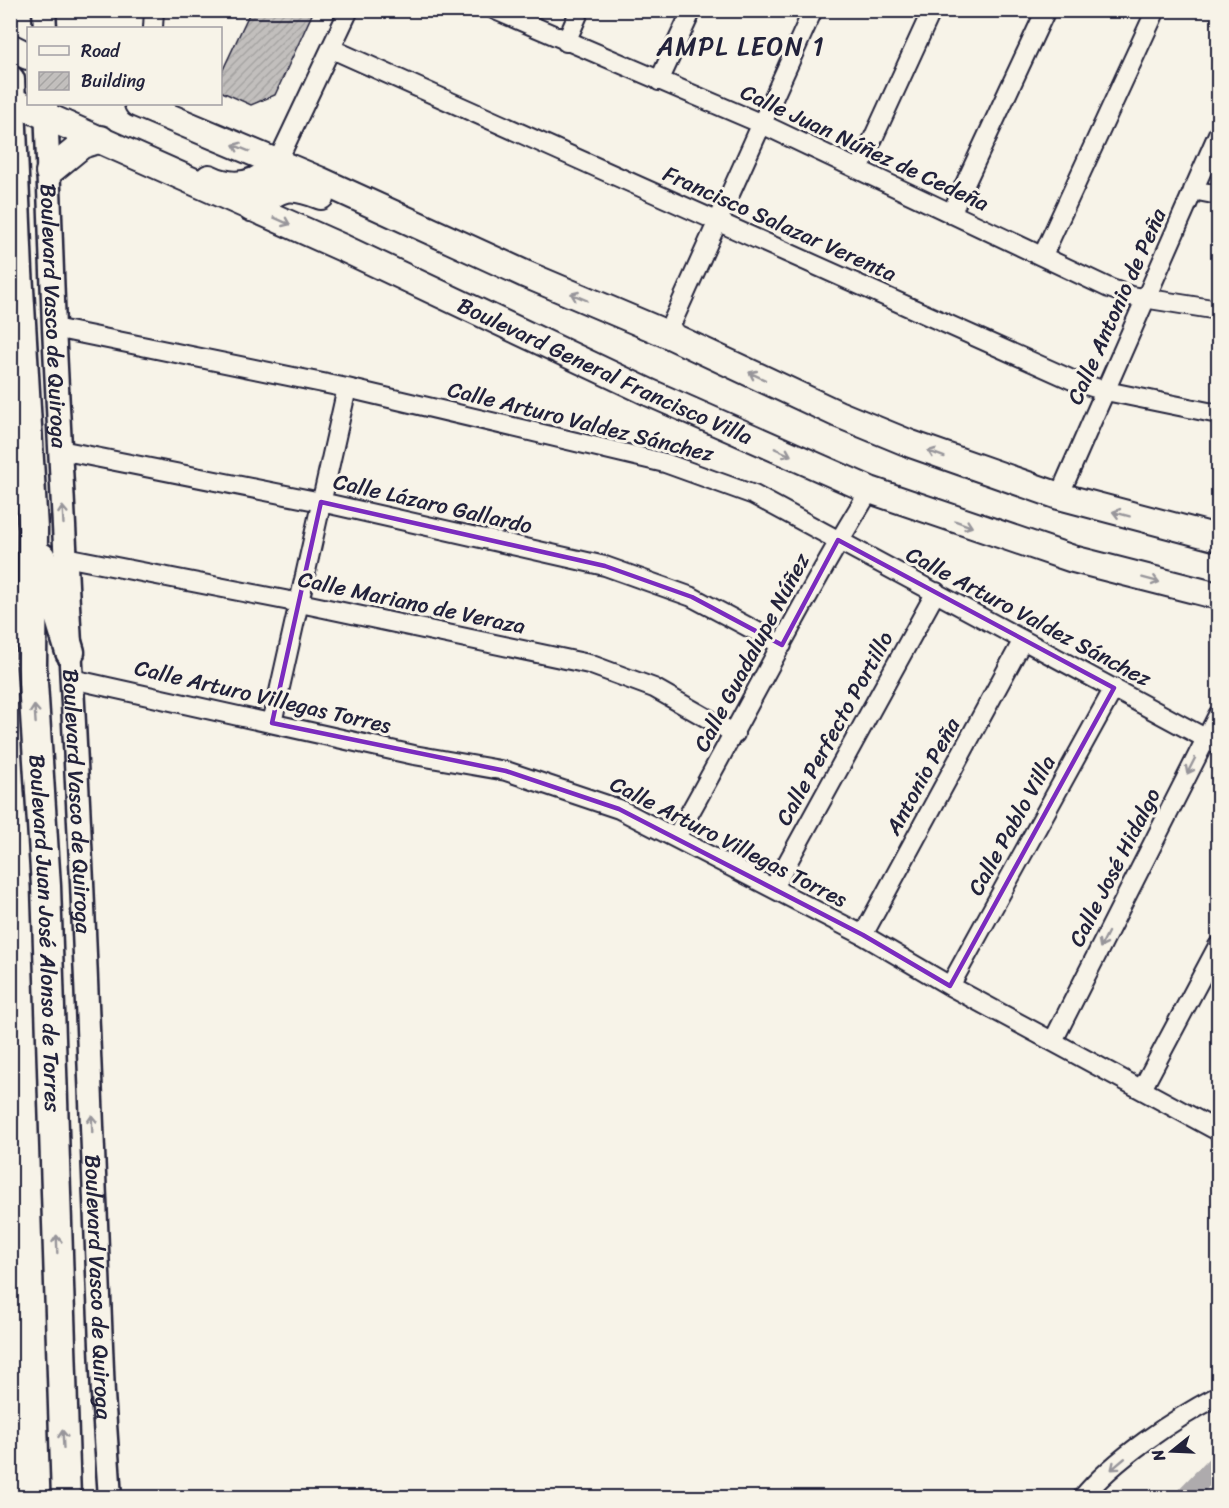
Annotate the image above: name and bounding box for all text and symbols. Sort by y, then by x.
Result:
district label: AMPL LEON 1 [656,23,825,69]
legend [27,27,222,105]
text: Road [81,35,121,67]
text: Building [81,65,145,97]
street label: Calle Juan Núñez de Cedeña [734,73,996,222]
one-way arrow [232,142,251,153]
street label: Francisco Salazar Verenta [657,154,903,293]
street label: Boulevard Vasco de Quiroga [29,183,79,450]
street label: Calle Antonio de Peña [1056,201,1178,411]
one-way arrow [272,216,291,227]
street label: Boulevard General Francisco Villa [451,286,759,456]
one-way arrow [570,291,588,302]
street label: Calle Arturo Valdez Sánchez [444,369,719,474]
one-way arrow [748,370,766,382]
one-way arrow [774,446,792,458]
one-way arrow [927,447,945,458]
street label: Calle Lázaro Gallardo [330,462,536,545]
one-way arrow [57,506,68,526]
one-way arrow [1112,508,1131,519]
one-way arrow [955,519,973,530]
street label: Calle Arturo Valdez Sánchez [899,535,1159,698]
street label: Calle Guadalupe Núñez [682,545,821,759]
street label: Calle Mariano de Veraza [295,559,529,646]
one-way arrow [1141,575,1160,586]
street label: Calle Perfecto Portillo [765,624,904,833]
street label: Calle Arturo Villegas Torres [131,648,395,745]
street label: Boulevard Vasco de Quiroga [51,668,103,935]
one-way arrow [29,704,40,724]
street label: Antonio Peña [874,709,971,843]
street label: Calle Pablo Villa [957,748,1066,903]
street label: Boulevard Juan José Alonso de Torres [18,753,72,1113]
one-way arrow [1185,757,1197,774]
street label: Calle Arturo Villegas Torres [603,765,854,918]
street label: Calle José Hidalgo [1058,781,1171,954]
one-way arrow [1097,931,1109,949]
one-way arrow [86,1115,97,1135]
street label: Boulevard Vasco de Quiroga [73,1154,124,1421]
one-way arrow [51,1235,62,1255]
north arrow [1142,1421,1202,1481]
one-way arrow [58,1430,69,1450]
text: N [1142,1445,1174,1466]
one-way arrow [1110,1458,1126,1471]

